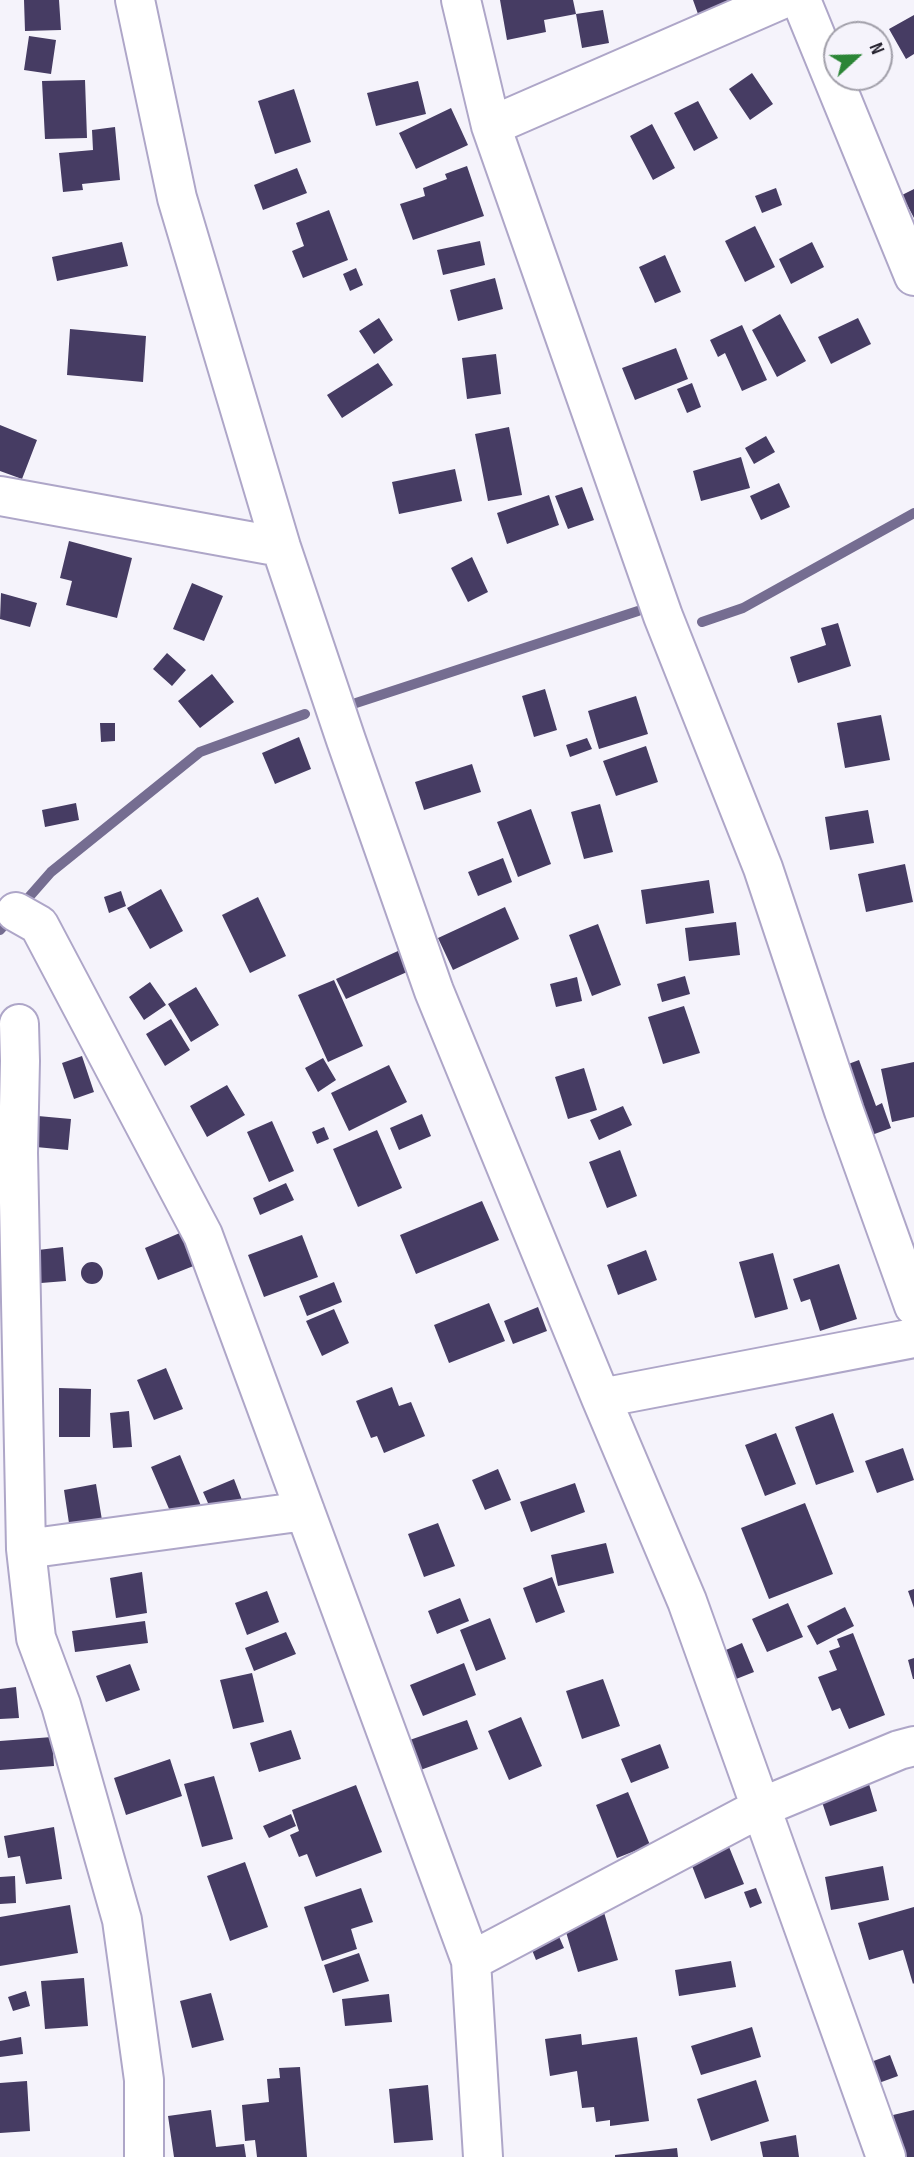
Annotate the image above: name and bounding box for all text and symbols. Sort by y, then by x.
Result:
north arrow [823,21,893,91]
text: N [864,40,889,58]

